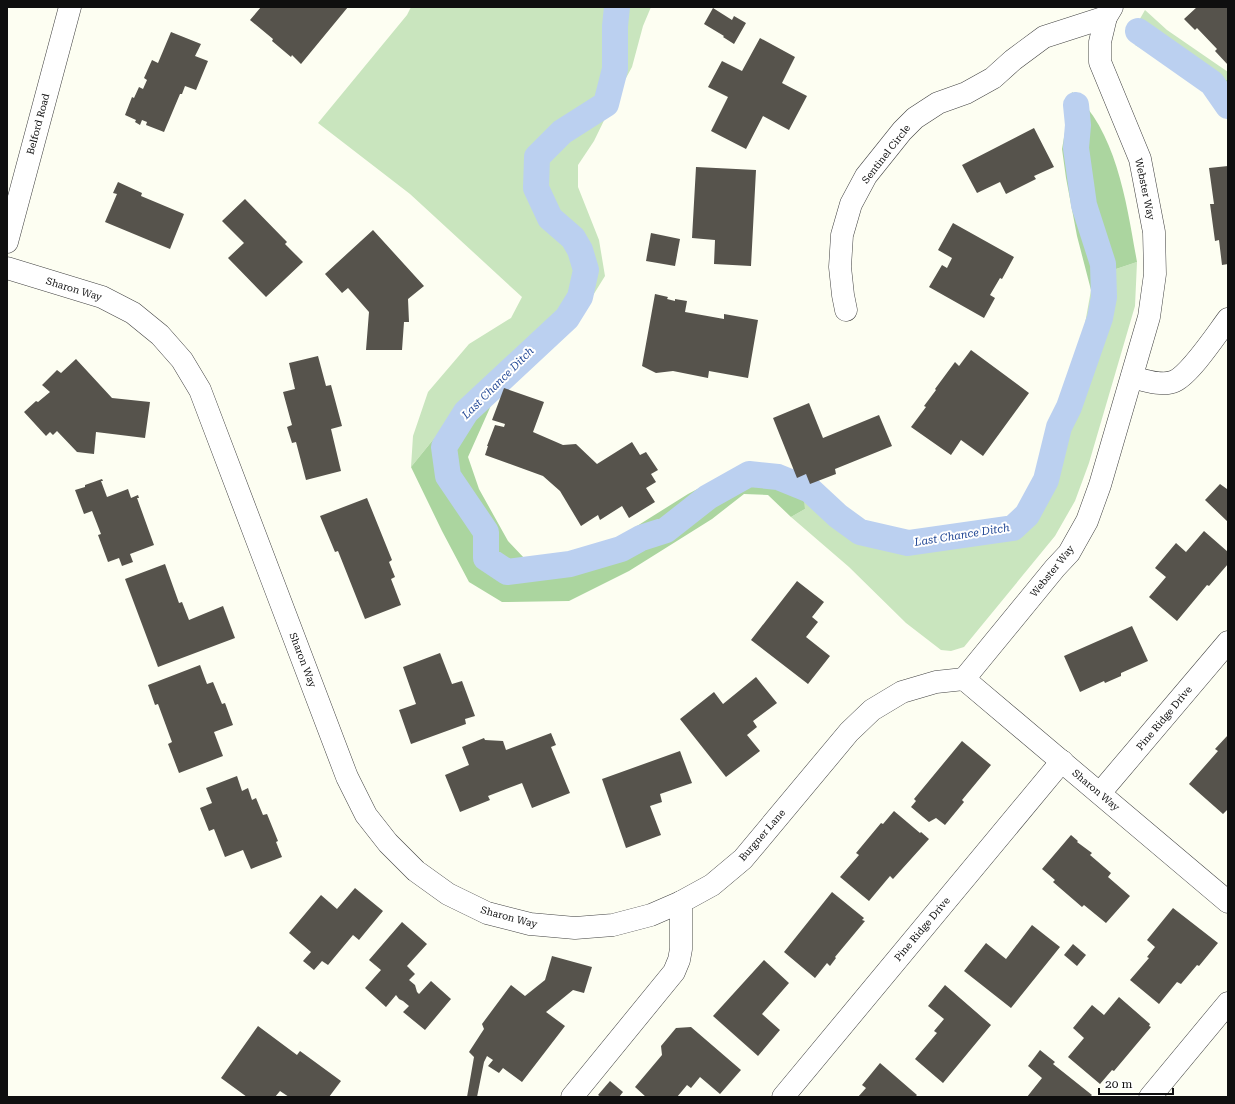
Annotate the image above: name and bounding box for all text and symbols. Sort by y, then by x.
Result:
street label: Belford Road [25,92,52,156]
street label: Sentinel Circle [860,122,913,185]
street label: Webster Way [1133,157,1157,221]
street label: Sharon Way [45,275,103,303]
water label: Last Chance Ditch [459,344,537,422]
water label: Last Chance Ditch [912,521,1011,549]
street label: Webster Way [1028,543,1076,599]
street label: Sharon Way [287,631,319,689]
street label: Pine Ridge Drive [1134,683,1194,752]
street label: Sharon Way [1070,767,1122,813]
street label: Burgner Lane [737,807,788,863]
street label: Pine Ridge Drive [892,894,952,963]
street label: Sharon Way [480,904,539,930]
scale bar [1099,1070,1173,1096]
text: 20 m [1105,1077,1132,1091]

